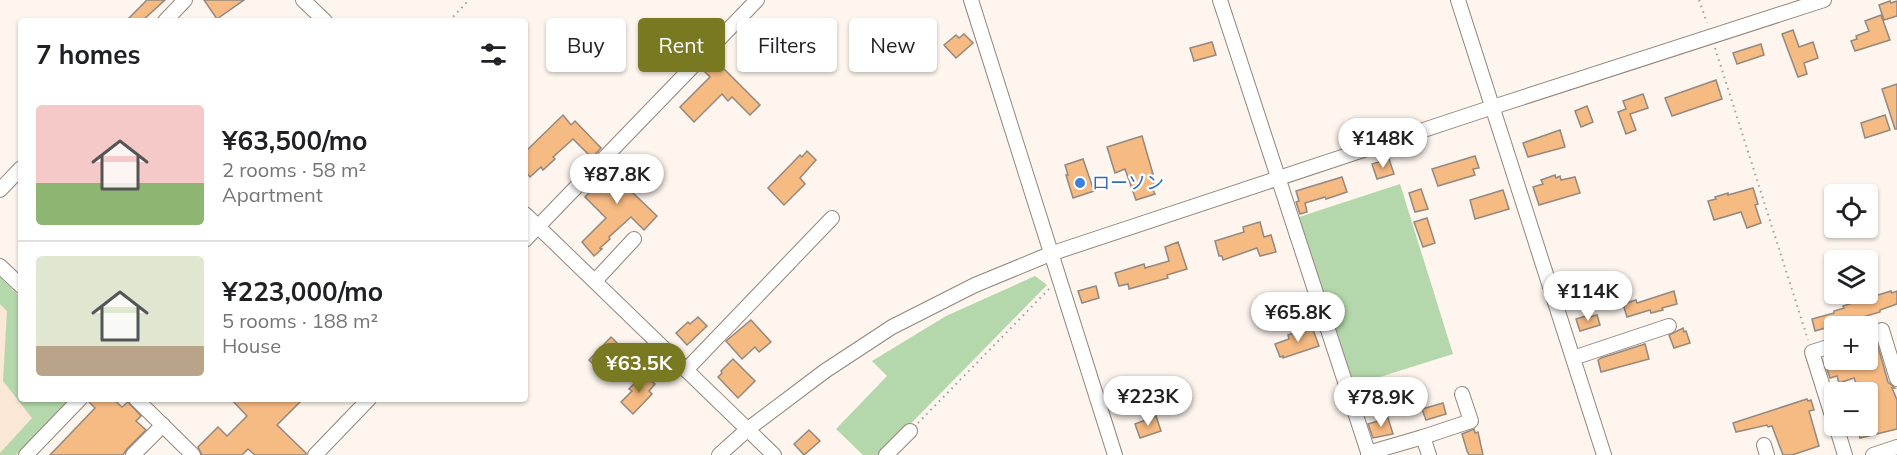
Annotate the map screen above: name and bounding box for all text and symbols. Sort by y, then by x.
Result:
chip: Buy [546,18,626,72]
chip: Rent [638,18,725,72]
chip: Filters [737,18,837,72]
chip: New [849,18,937,72]
text: 7 homes [36,38,140,71]
icon: filters [477,38,510,71]
pin: ¥148K [1341,118,1425,169]
text: ¥63,500/mo [222,124,367,157]
text: ¥148K [1352,125,1414,150]
icon: home [84,129,156,201]
pin: ¥87.8K [568,154,666,205]
text: 2 rooms · 58 m² [222,157,366,182]
text: ¥87.8K [584,161,650,186]
place label: ローソン [1092,171,1164,194]
marker: ローソン [1073,176,1087,190]
text: Apartment [222,182,323,207]
map controls [1824,184,1878,436]
button: locate [1824,184,1878,238]
button: layers [1824,250,1878,304]
pin: ¥114K [1546,271,1630,322]
text: ¥223,000/mo [222,275,383,308]
text: ¥114K [1557,278,1619,303]
icon: home [84,280,156,352]
pin: ¥65.8K [1249,292,1347,343]
text: ¥65.8K [1265,299,1331,324]
text: 5 rooms · 188 m² [222,308,378,333]
button: + [1824,316,1878,370]
text: House [222,333,281,358]
pin: ¥63.5K [590,343,688,394]
text: ¥63.5K [606,350,672,375]
pin: ¥223K [1106,376,1190,427]
pin: ¥78.9K [1332,377,1430,428]
button: − [1824,382,1878,436]
text: ¥223K [1117,383,1179,408]
text: ¥78.9K [1348,384,1414,409]

